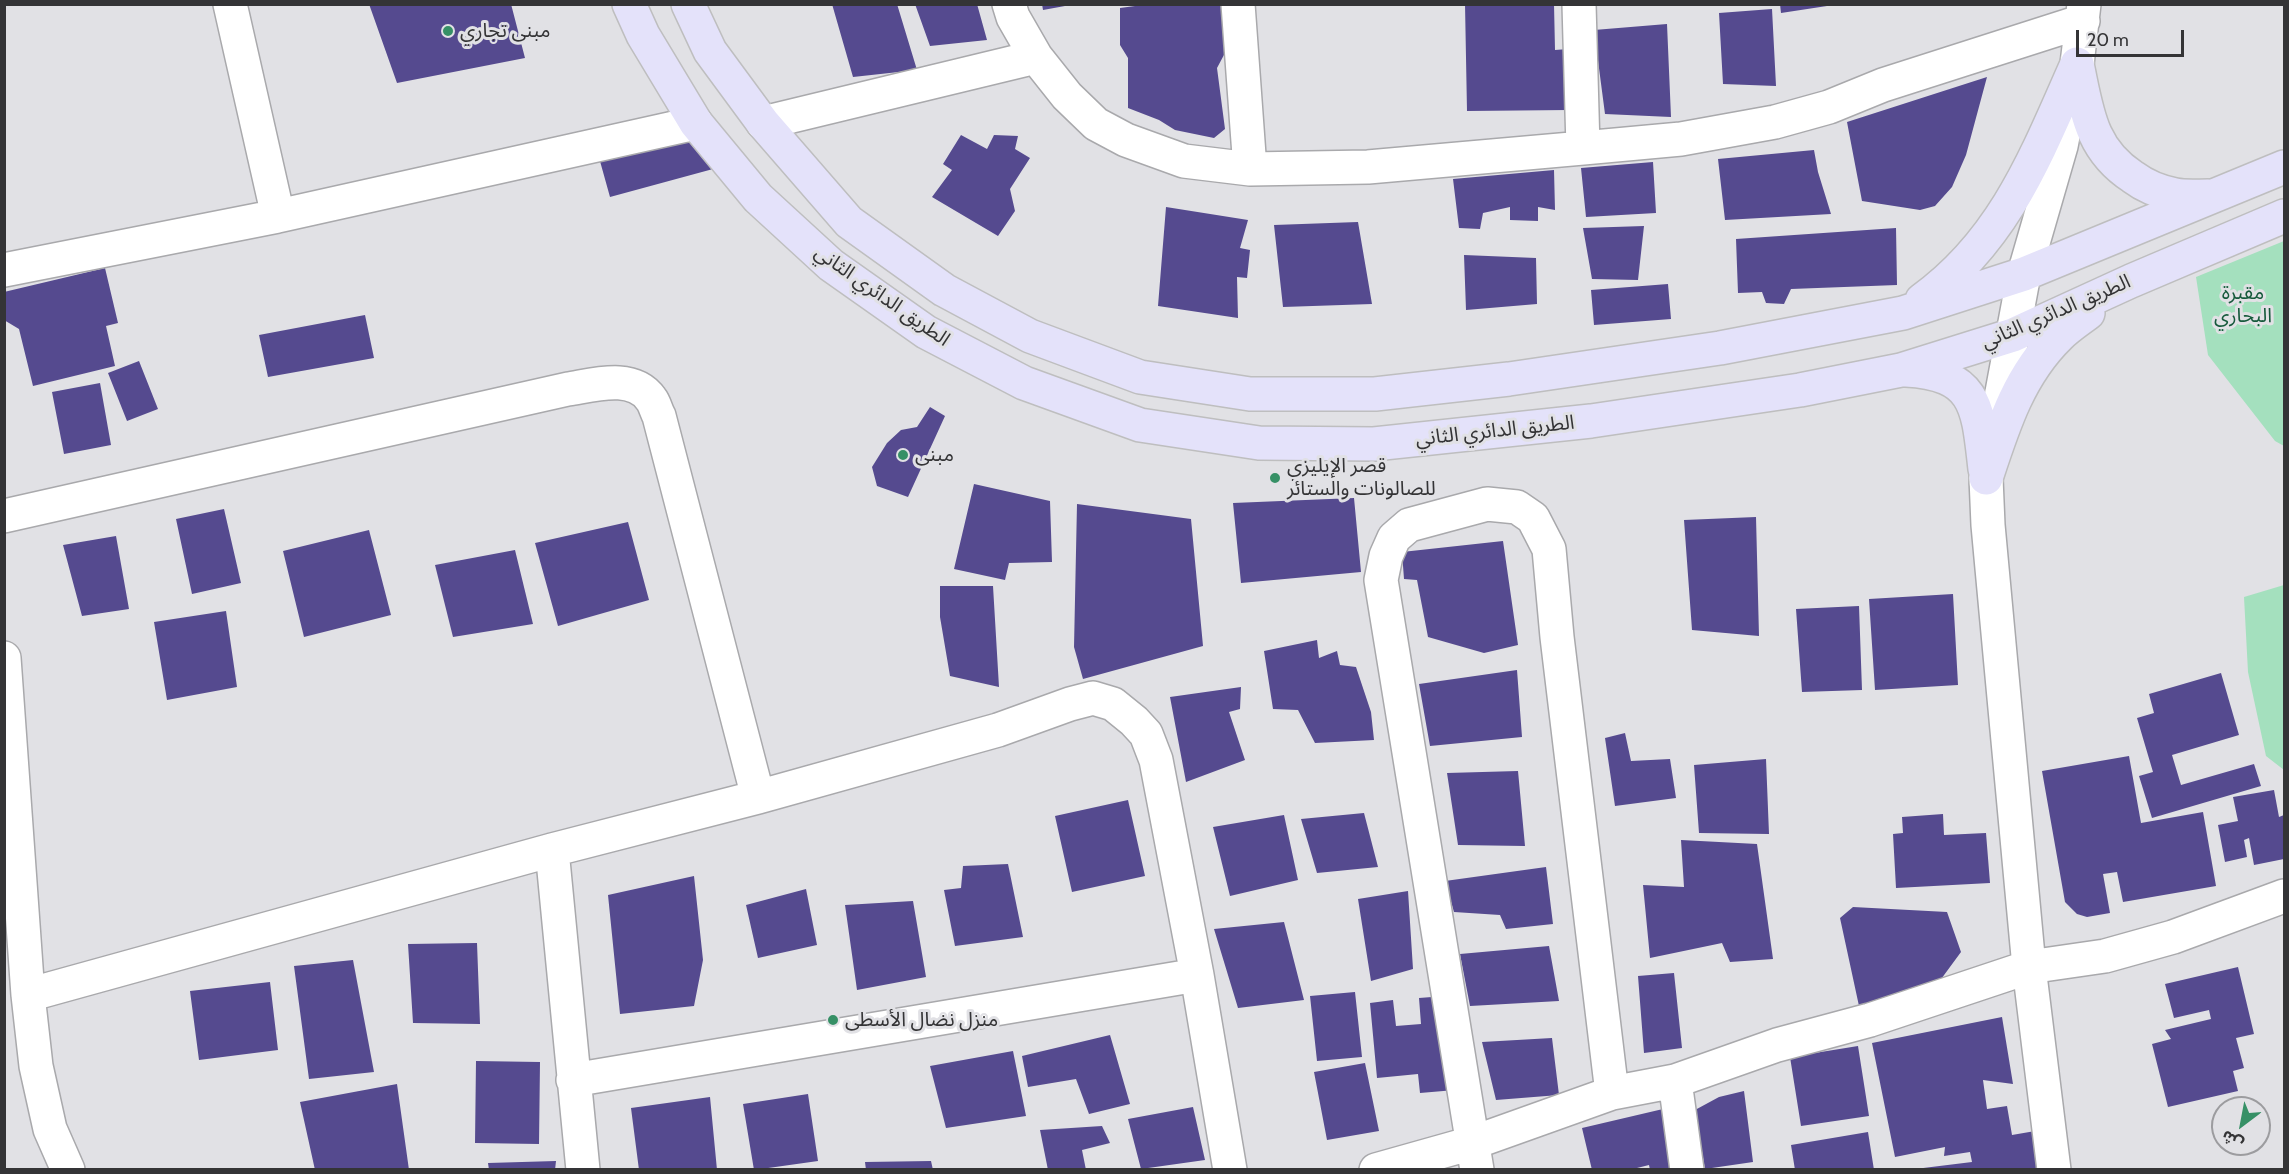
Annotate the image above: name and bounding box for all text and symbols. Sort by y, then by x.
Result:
scale bar [2079,18,2187,56]
place label: مبنى تجاري [460,19,551,43]
marker: مبنى تجاري [441,24,455,38]
text: 20 m [2087,29,2129,51]
street label: الطريق الدائري الثاني [810,240,954,352]
street label: الطريق الدائري الثاني [1978,270,2134,354]
park label: مقبرة البحاري [2214,281,2272,328]
street label: الطريق الدائري الثاني [1414,411,1576,451]
place label: مبنى [915,443,954,467]
marker: مبنى [896,448,910,462]
place label: قصر الإيليزي للصالونات والستائر [1287,454,1436,501]
marker: قصر الإيليزي للصالونات والستائر [1268,471,1282,485]
place label: منزل نضال الأسطى [845,1008,998,1032]
marker: منزل نضال الأسطى [826,1013,840,1027]
north arrow [2211,1096,2271,1156]
text: ش [2218,1126,2247,1154]

